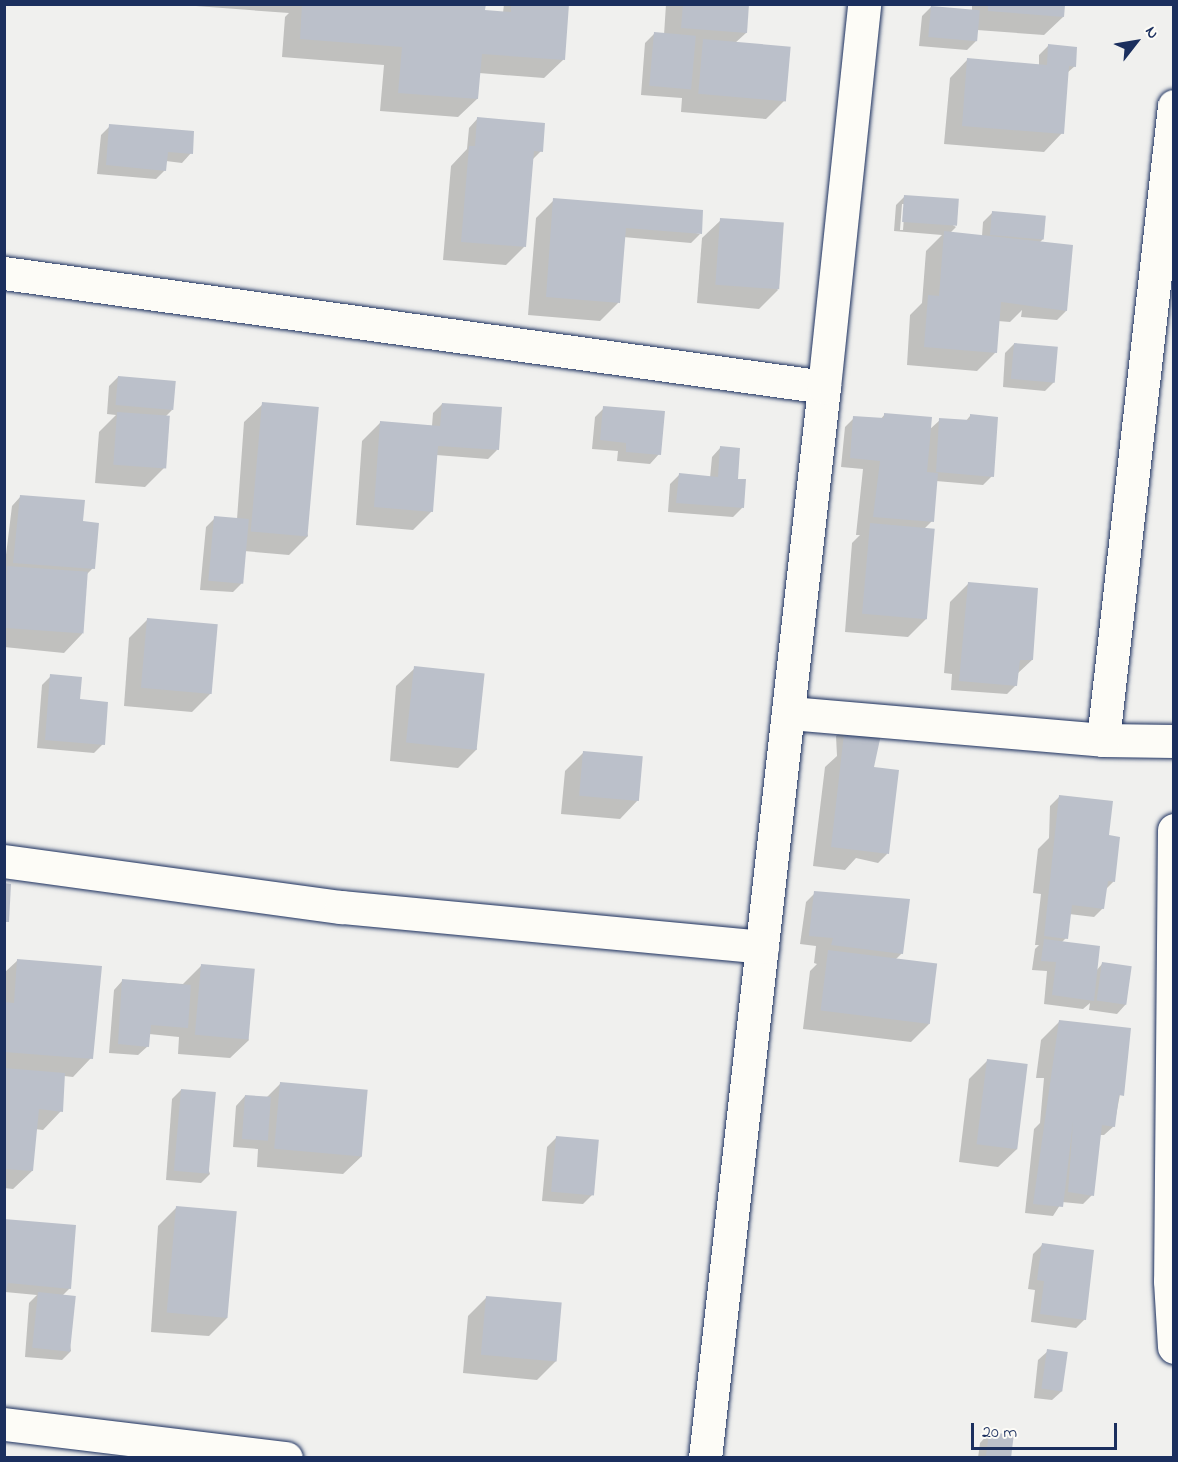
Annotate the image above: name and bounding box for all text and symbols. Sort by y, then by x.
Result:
north arrow [1106,12,1166,72]
text: N [1138,22,1164,44]
scale bar [974,1411,1120,1449]
text: 20 m [982,1420,1017,1446]

